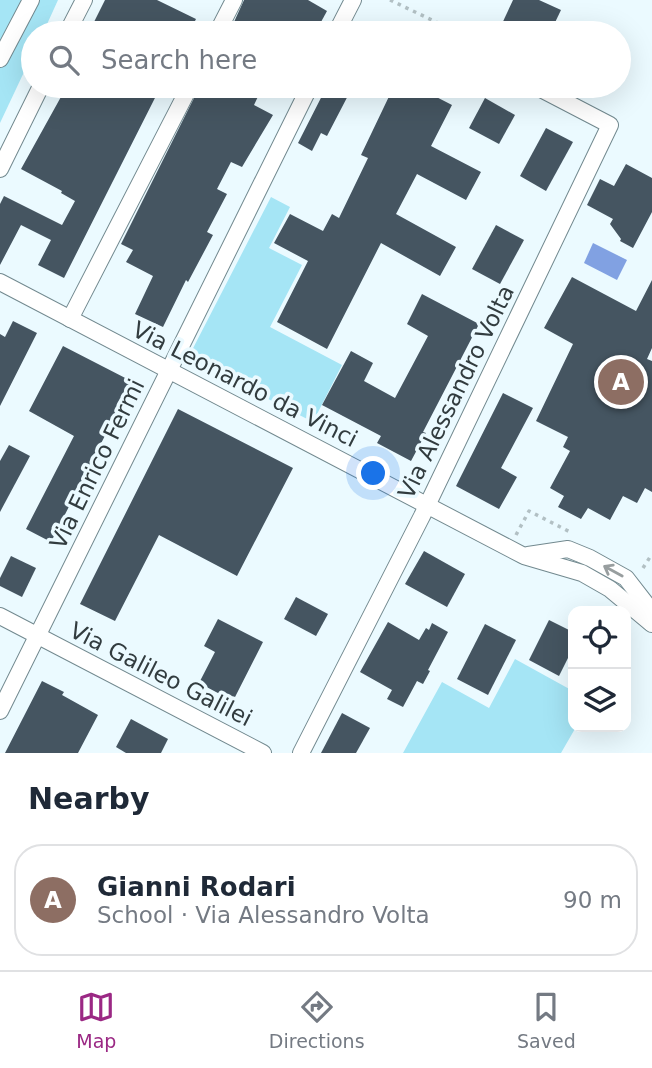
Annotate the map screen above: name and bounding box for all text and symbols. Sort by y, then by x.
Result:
search box [21,21,631,98]
icon: search [45,41,83,79]
text: Search here [101,45,257,75]
street label: Via Alessandro Volta [393,281,519,503]
street label: Via Leonardo da Vinci [128,316,362,452]
pin: A [598,356,644,408]
street label: Via Enrico Fermi [45,375,149,553]
your location [356,456,390,490]
one-way arrow [603,564,623,578]
map controls [568,606,631,732]
button: locate [568,606,631,669]
street label: Via Galileo Galilei [65,617,257,731]
button: layers [568,669,631,732]
text: Nearby [28,781,150,816]
text: Gianni Rodari [97,872,296,902]
text: A [44,887,62,913]
text: 90 m [563,887,622,913]
text: School · Via Alessandro Volta [97,902,430,928]
tab: Map [76,988,116,1052]
tab: Directions [269,988,365,1052]
tab: Saved [517,988,576,1052]

